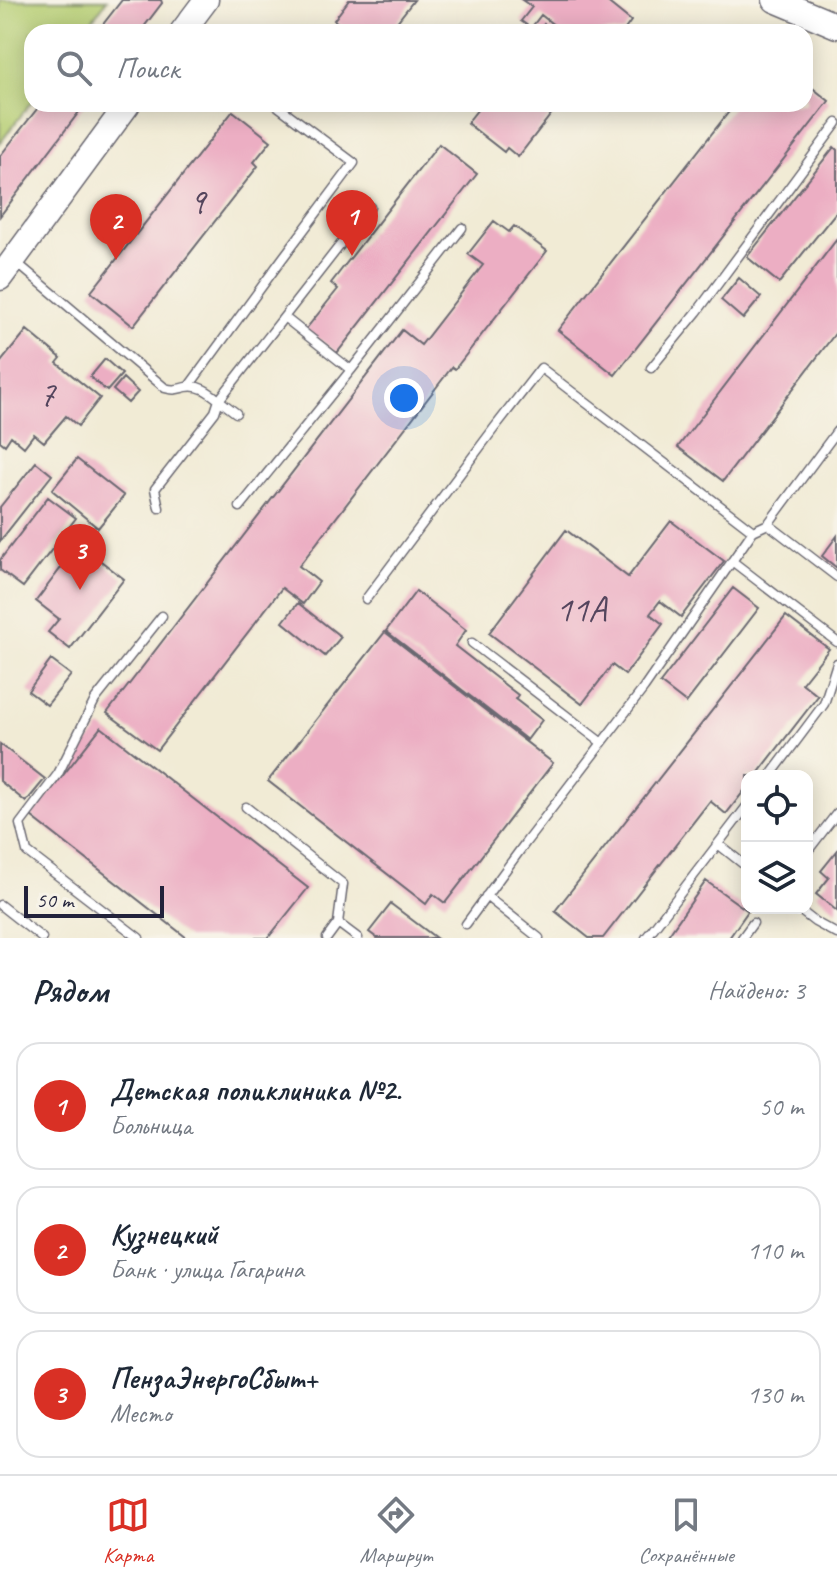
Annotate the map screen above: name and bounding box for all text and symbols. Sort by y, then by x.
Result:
search box [24,24,813,112]
icon: search [52,46,96,90]
text: Поиск [116,49,179,87]
house number: 9 [189,178,208,224]
pin: 1 [326,190,378,256]
pin: 2 [90,194,142,260]
house number: 7 [39,371,57,417]
your location [384,378,424,418]
pin: 3 [54,524,106,590]
house number: 11А [556,586,608,632]
map controls [741,770,813,914]
button: locate [741,770,813,842]
button: layers [741,842,813,914]
scale bar [24,882,164,918]
text: 50 m [36,886,73,914]
text: Рядом [32,969,108,1012]
text: Найдено: 3 [708,974,805,1007]
text: Детская поликлиника №2. [110,1071,401,1109]
text: 1 [54,1090,66,1123]
text: 50 m [759,1090,803,1123]
text: Больница [110,1109,192,1142]
text: Кузнецкий [110,1215,218,1253]
text: 2 [54,1234,66,1267]
text: 110 m [747,1234,803,1267]
text: Банк · улица Гагарина [110,1253,304,1286]
text: ПензаЭнергоСбыт+ [110,1359,317,1397]
text: 3 [54,1378,66,1411]
text: 130 m [747,1378,803,1411]
text: Место [110,1397,172,1430]
tab: Карта [103,1493,153,1569]
tab: Маршрут [360,1493,432,1569]
tab: Сохранённые [638,1493,734,1569]

